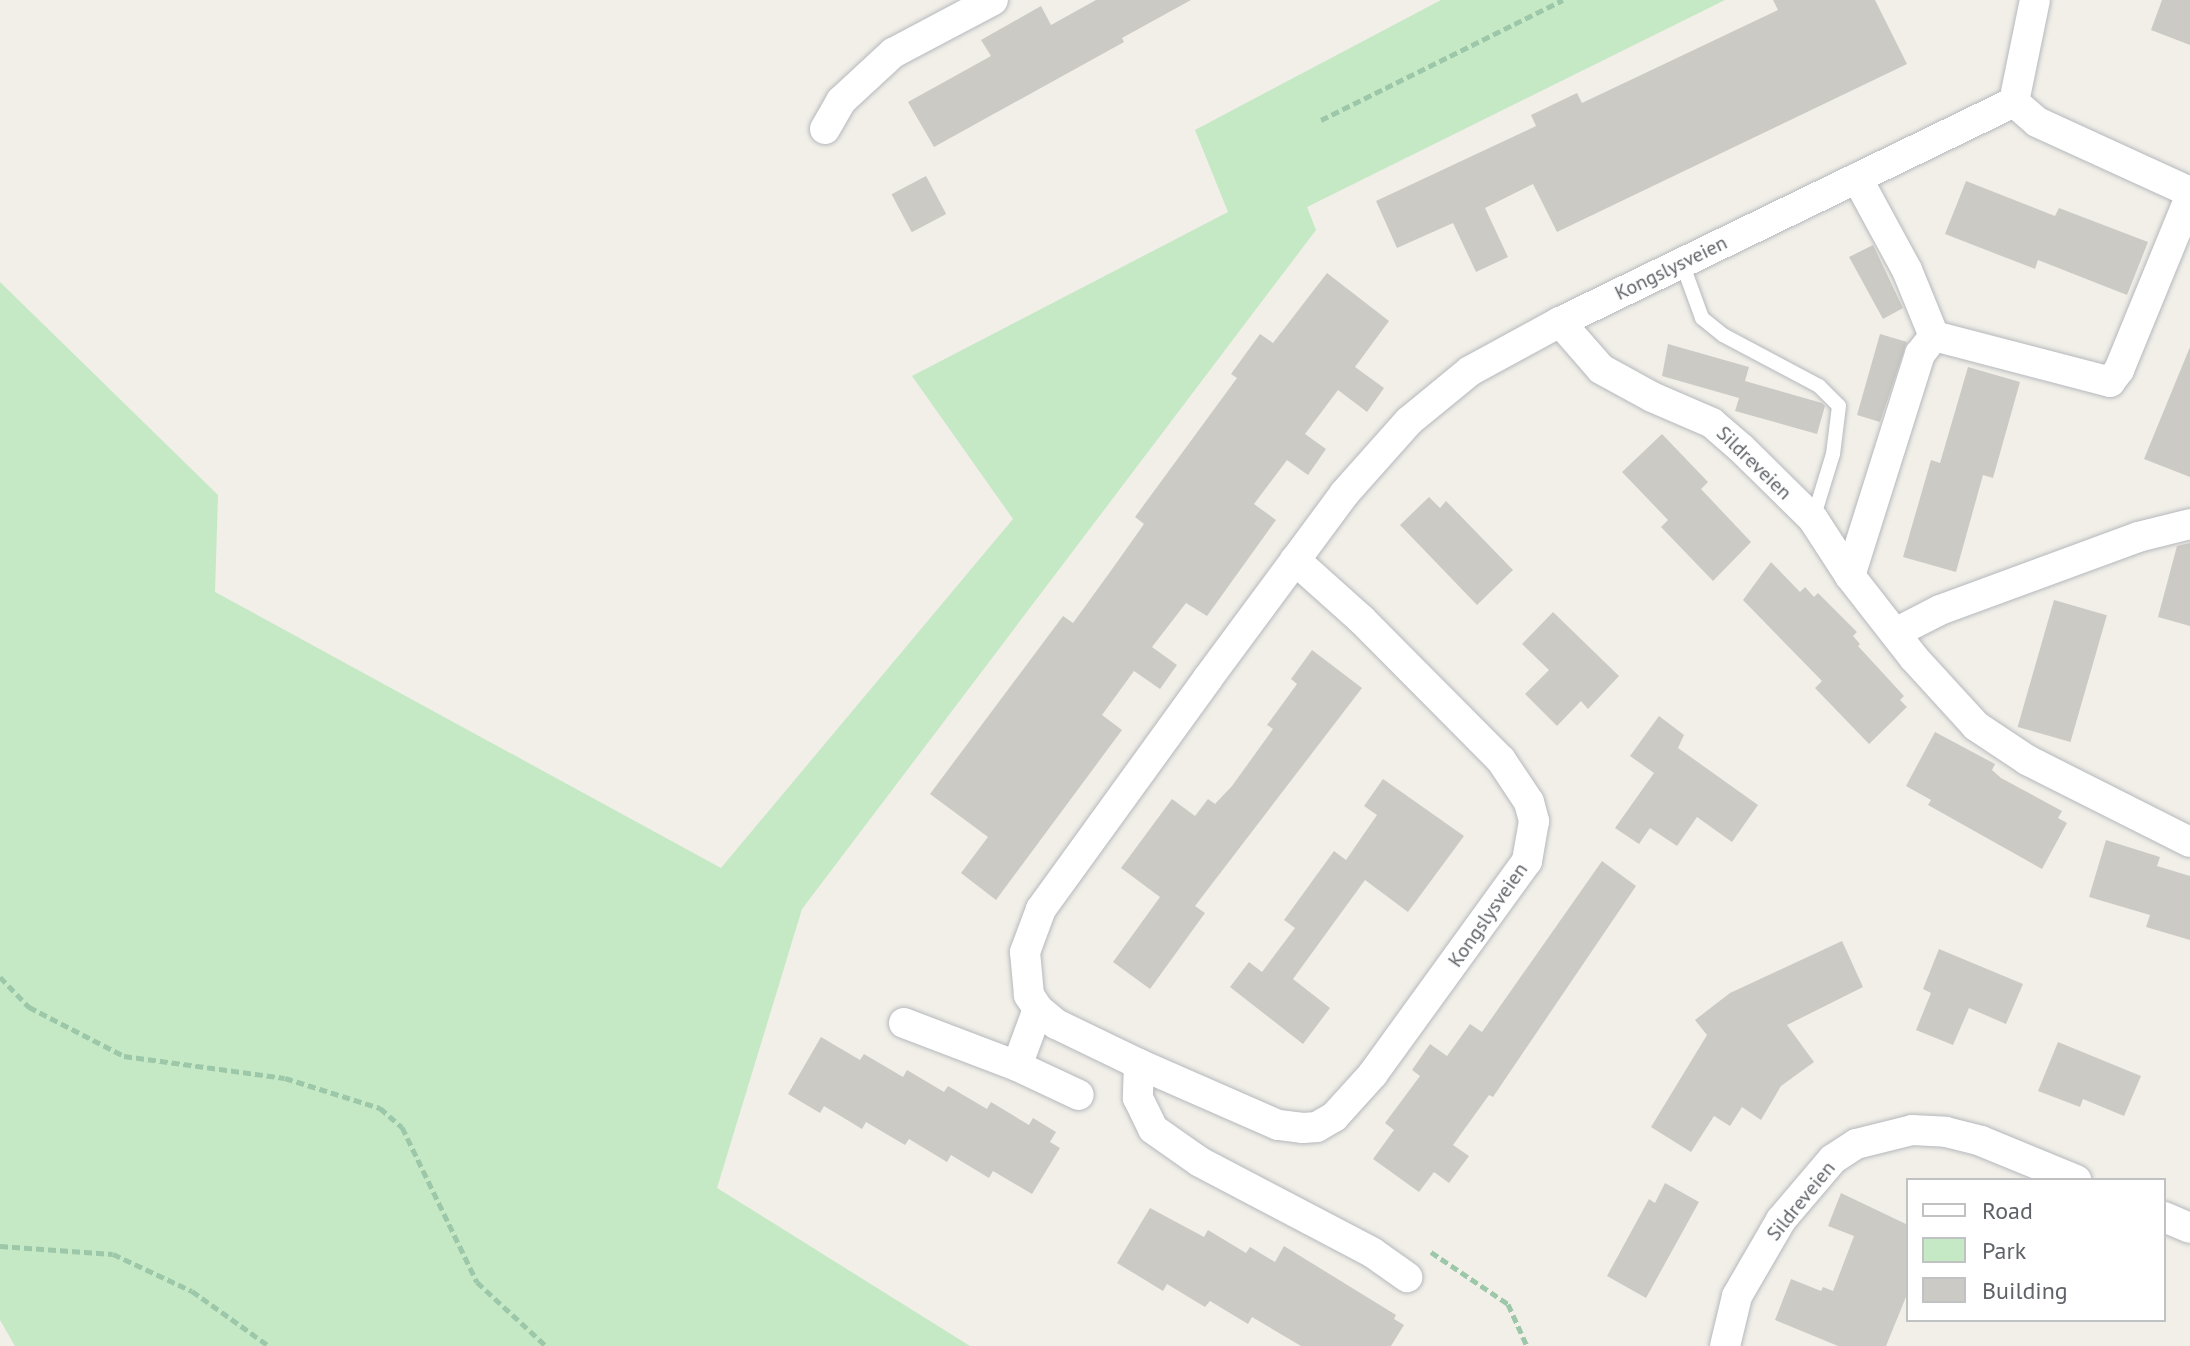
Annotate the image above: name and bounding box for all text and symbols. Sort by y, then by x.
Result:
street label: Kongslysveien [1611,231,1731,305]
street label: Sildreveien [1711,421,1797,505]
street label: Kongslysveien [1443,858,1533,972]
street label: Sildreveien [1762,1156,1840,1246]
legend [1906,1178,2166,1322]
text: Road [1982,1195,2033,1226]
text: Park [1982,1235,2026,1266]
text: Building [1982,1275,2068,1306]

